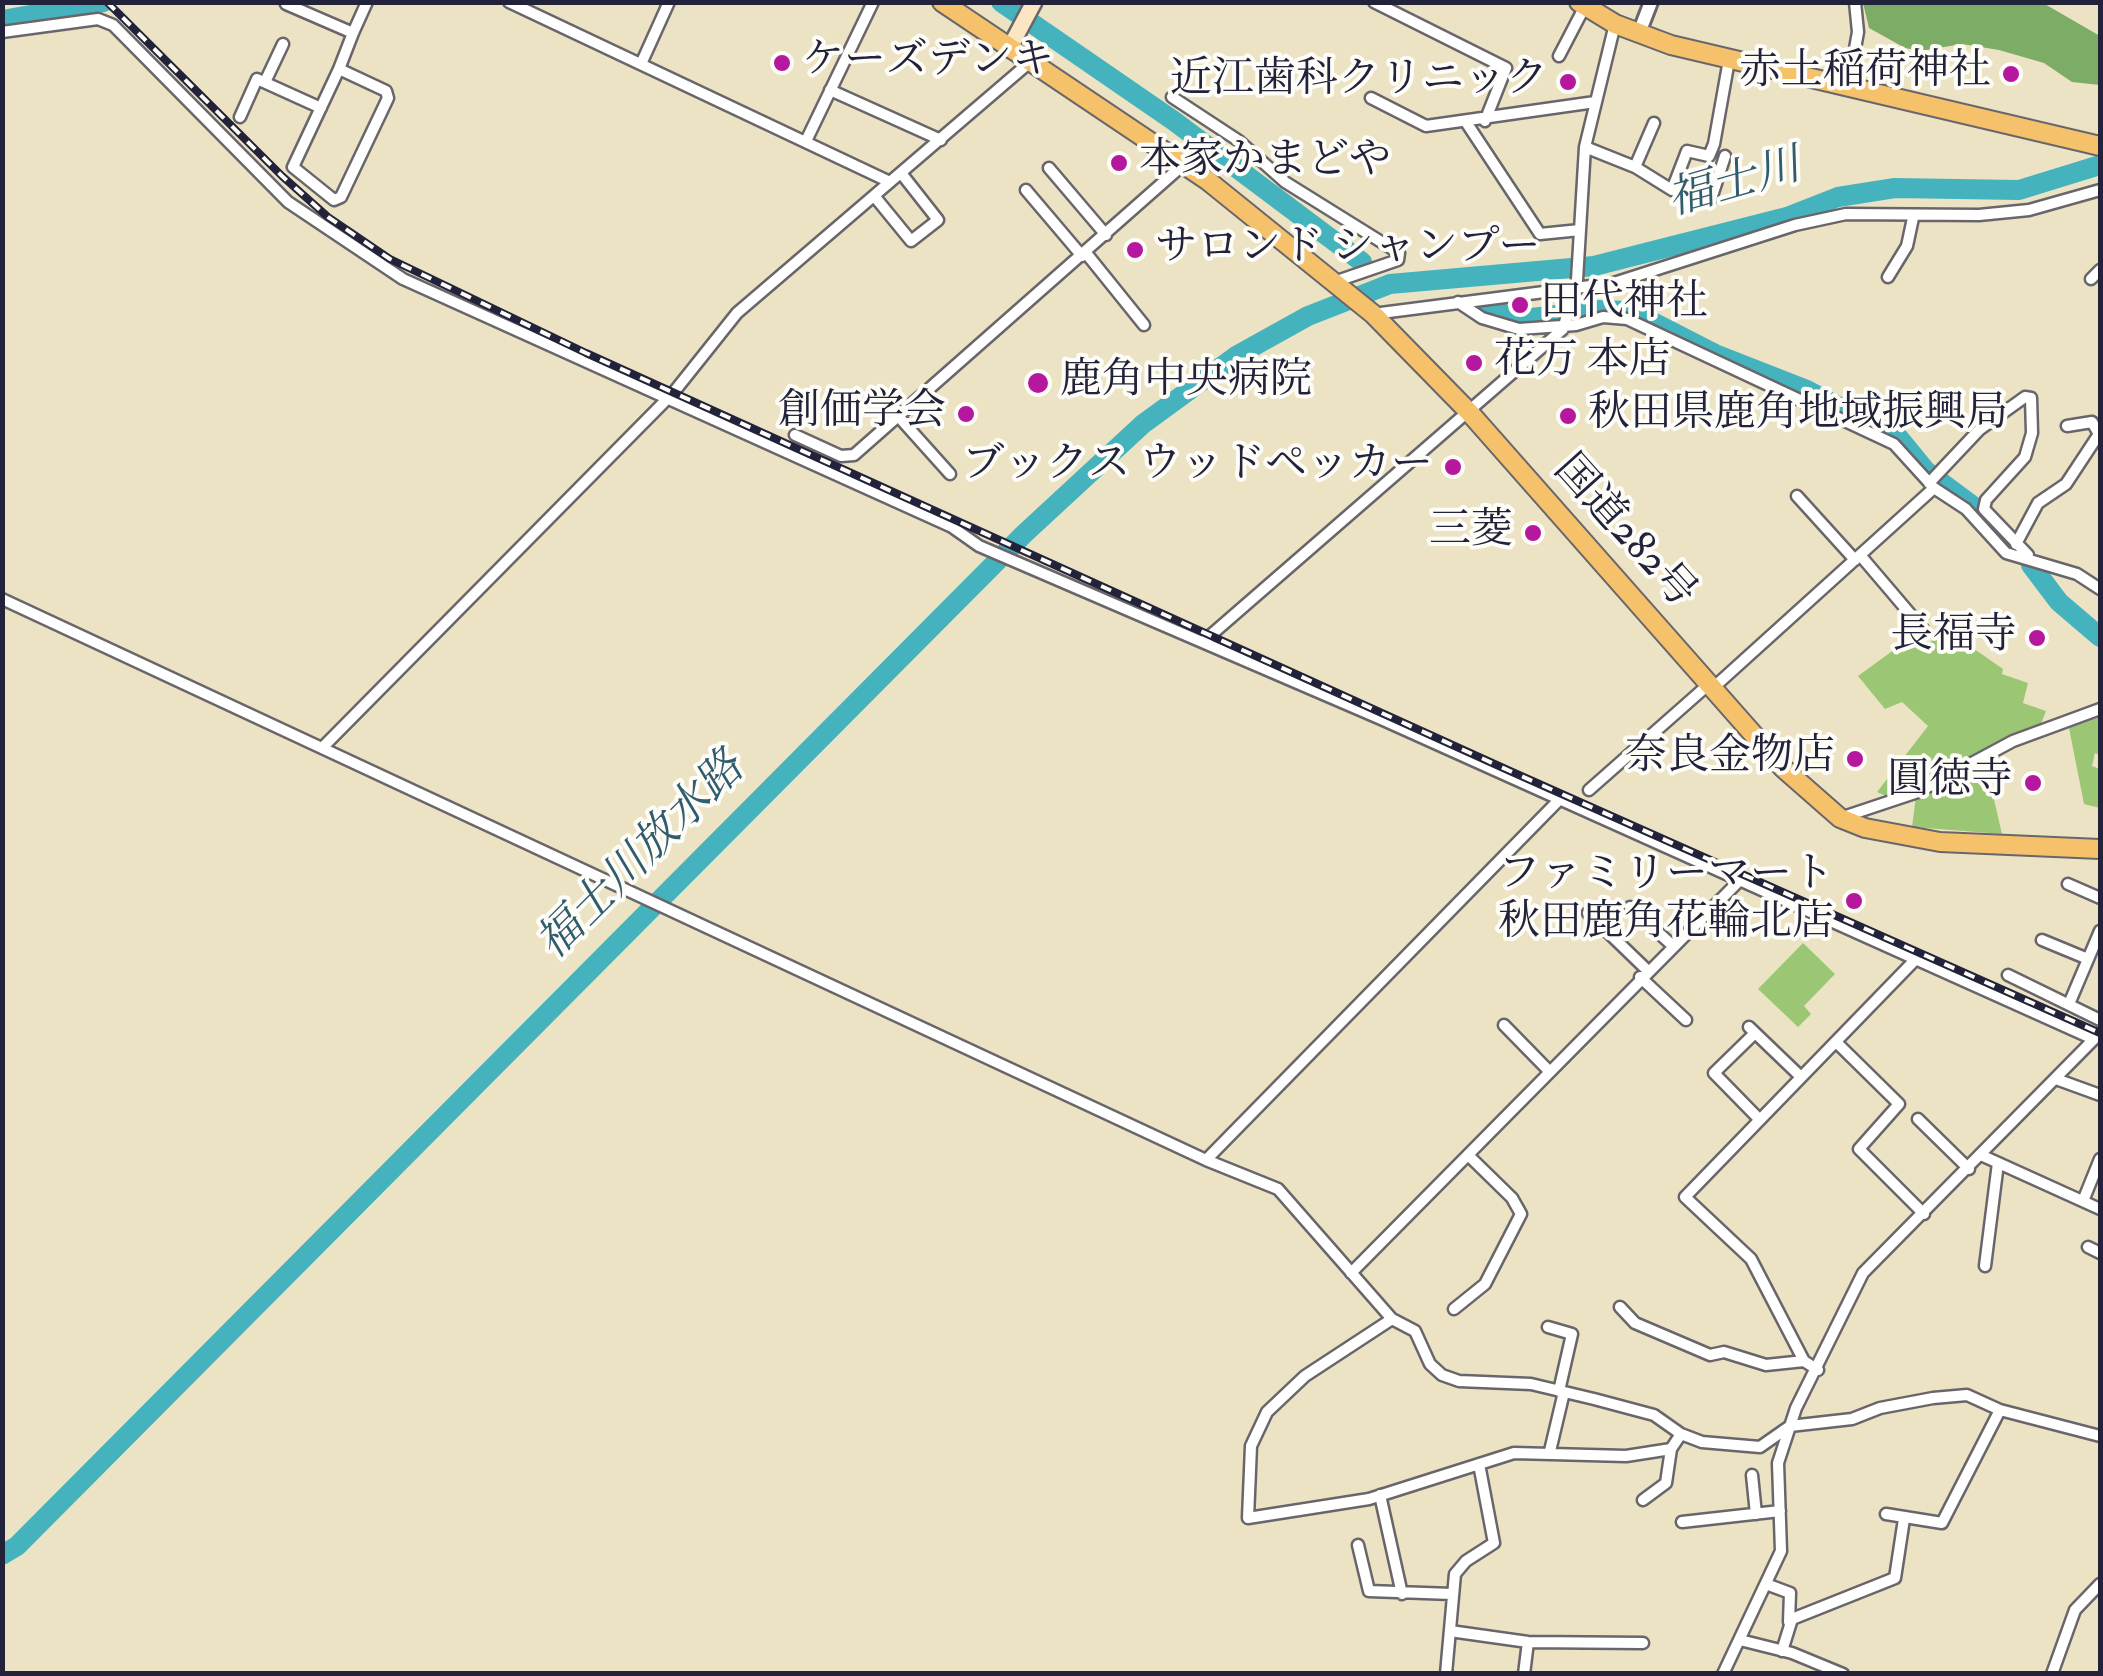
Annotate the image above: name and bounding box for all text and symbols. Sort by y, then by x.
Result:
place label: ケーズデンキ [802,38,1054,88]
place label: 赤土稲荷神社 [1739,49,1991,99]
marker: ケーズデンキ [771,52,793,74]
place label: 近江歯科クリニック [1170,57,1548,107]
marker: 赤土稲荷神社 [2000,63,2022,85]
marker: 近江歯科クリニック [1557,71,1579,93]
place label: 本家かまどや [1139,138,1391,188]
water label: 福士川 [1663,141,1807,231]
marker: 本家かまどや [1108,152,1130,174]
place label: サロンド シャンプー [1155,225,1541,275]
marker: サロンド シャンプー [1124,239,1146,261]
place label: 田代神社 [1540,280,1708,330]
marker: 田代神社 [1509,294,1531,316]
place label: 花万 本店 [1494,338,1671,388]
marker: 花万 本店 [1463,352,1485,374]
place label: 鹿角中央病院 [1060,358,1312,408]
marker: 鹿角中央病院 [1025,370,1051,396]
place label: 創価学会 [778,389,946,439]
place label: 秋田県鹿角地域振興局 [1588,391,2008,441]
marker: 創価学会 [955,403,977,425]
marker: 秋田県鹿角地域振興局 [1557,405,1579,427]
place label: ブックス ウッドペッカー [962,442,1433,492]
street label: 国道282号 [1541,446,1705,620]
marker: ブックス ウッドペッカー [1442,456,1464,478]
place label: 三菱 [1429,508,1513,558]
marker: 三菱 [1522,522,1544,544]
place label: 長福寺 [1891,613,2017,663]
marker: 長福寺 [2026,627,2048,649]
place label: 奈良金物店 [1625,734,1835,784]
water label: 福士川放水路 [528,743,758,973]
marker: 奈良金物店 [1844,748,1866,770]
place label: 圓徳寺 [1887,758,2013,808]
marker: 圓徳寺 [2022,772,2044,794]
place label: ファミリーマート 秋田鹿角花輪北店 [1498,852,1834,950]
marker: ファミリーマート 秋田鹿角花輪北店 [1843,890,1865,912]

